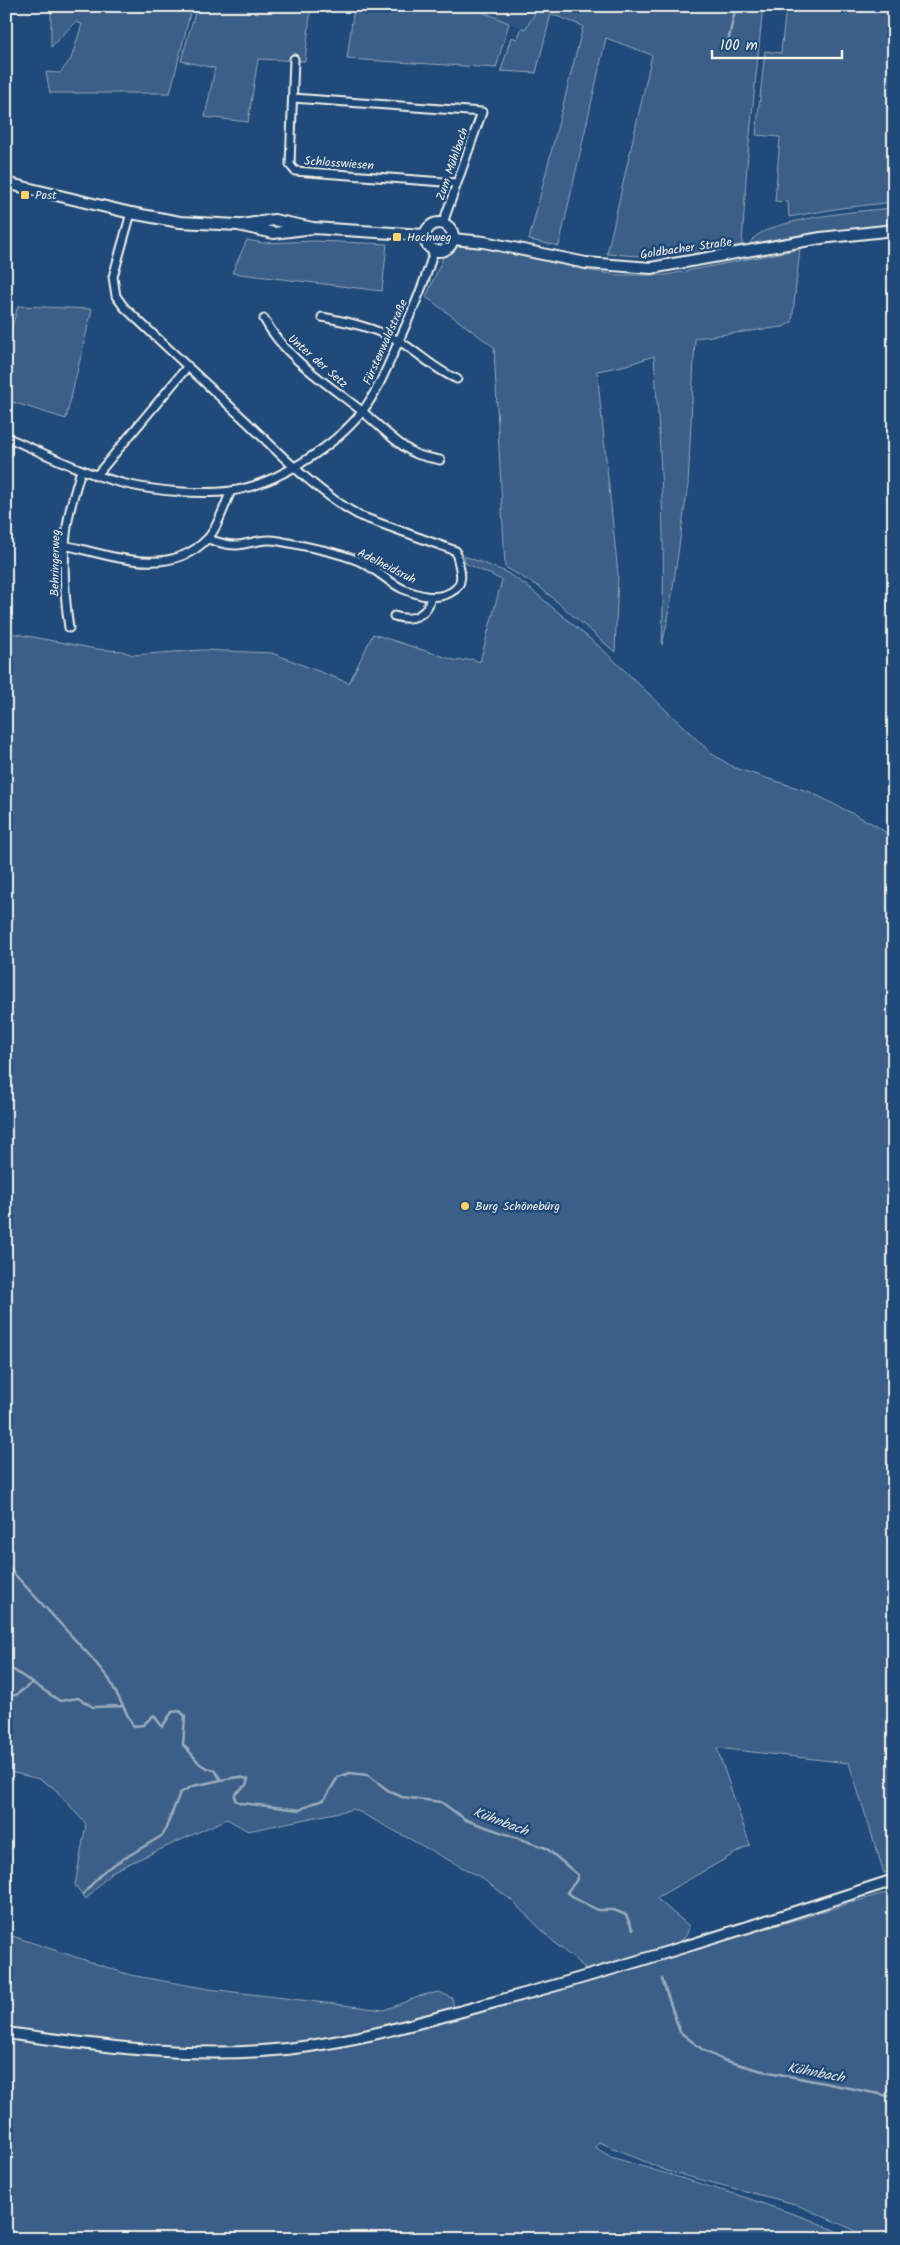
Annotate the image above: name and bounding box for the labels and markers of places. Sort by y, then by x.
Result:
place label: Post [35,186,57,205]
marker: Post [19,189,31,201]
place label: Hochweg [407,228,452,247]
marker: Hochweg [391,231,403,243]
place label: Burg Schönebürg [475,1197,560,1216]
marker: Burg Schönebürg [459,1200,471,1212]

